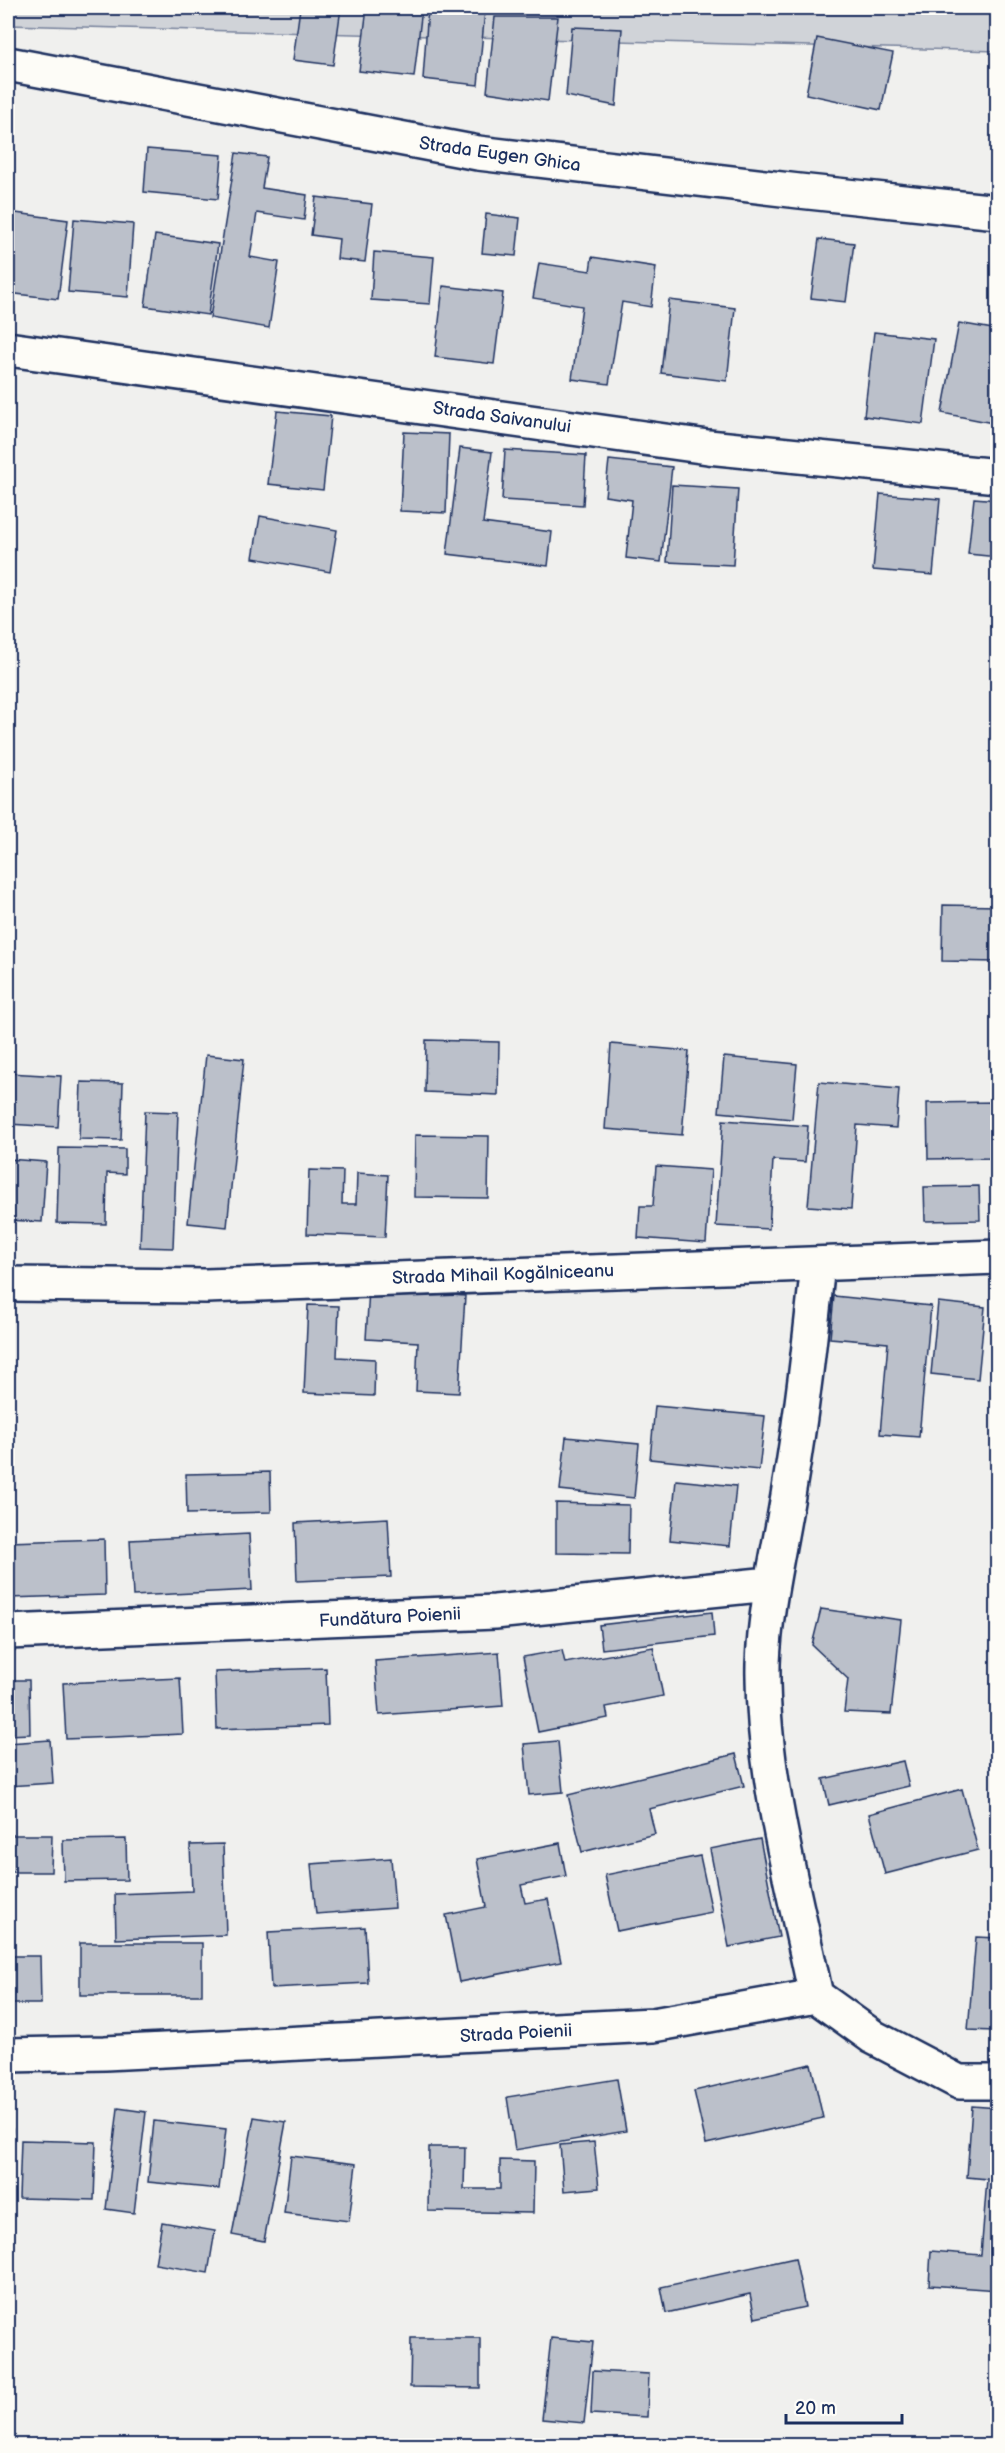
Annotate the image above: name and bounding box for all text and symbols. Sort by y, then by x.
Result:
street label: Strada Eugen Ghica [418,133,582,176]
street label: Strada Saivanului [431,397,572,438]
street label: Strada Mihail Kogălniceanu [392,1260,614,1289]
street label: Fundătura Poienii [318,1603,462,1632]
street label: Strada Poienii [459,2020,573,2047]
scale bar [786,2387,902,2425]
text: 20 m [795,2398,836,2419]

